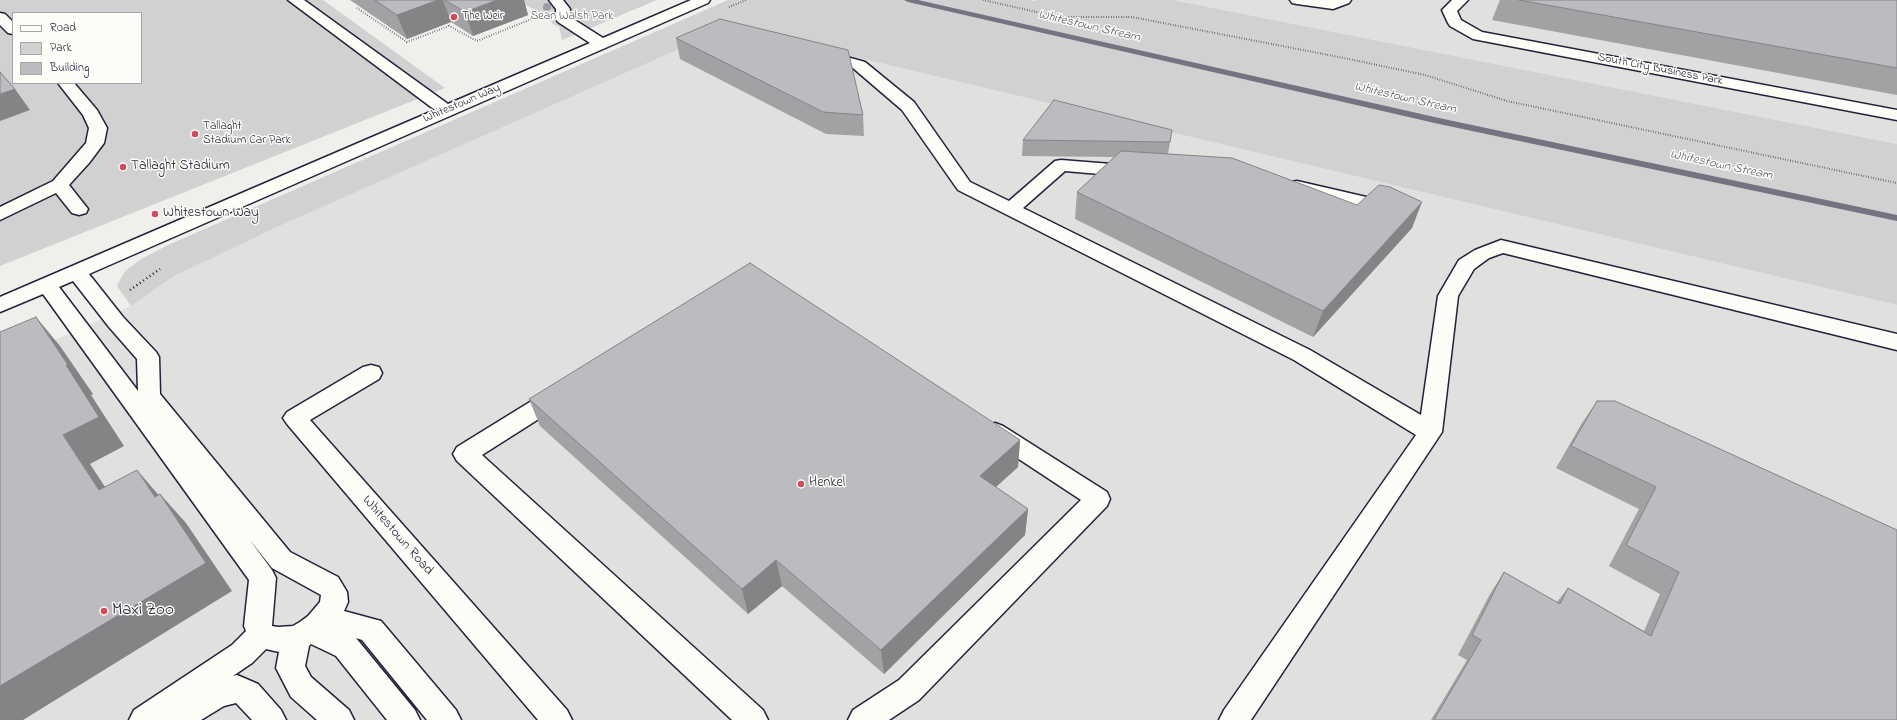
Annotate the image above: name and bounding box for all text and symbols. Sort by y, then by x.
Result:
water label: Whitestown Stream [1036,8,1142,46]
place label: The Weir [462,10,504,24]
park label: Sean Walsh Park [531,10,613,24]
legend [12,12,142,84]
marker: The Weir [449,12,459,22]
text: Road [50,19,76,37]
text: Park [50,39,72,57]
street label: South City Business Park [1596,51,1724,89]
text: Building [50,59,89,77]
water label: Whitestown Stream [1352,80,1458,118]
street label: Whitestown Way [421,81,503,127]
place label: Tallaght Stadium Car Park [203,120,291,148]
marker: Tallaght Stadium Car Park [190,129,200,139]
water label: Whitestown Stream [1668,148,1774,184]
place label: Tallaght Stadium [131,159,230,175]
marker: Tallaght Stadium [118,162,128,172]
place label: Whitestown Way [163,206,259,222]
marker: Whitestown Way [150,209,160,219]
place label: Henkel [809,476,845,492]
marker: Henkel [796,479,806,489]
street label: Whitestown Road [358,493,436,579]
place label: Maxi Zoo [112,601,174,621]
marker: Maxi Zoo [99,606,109,616]

